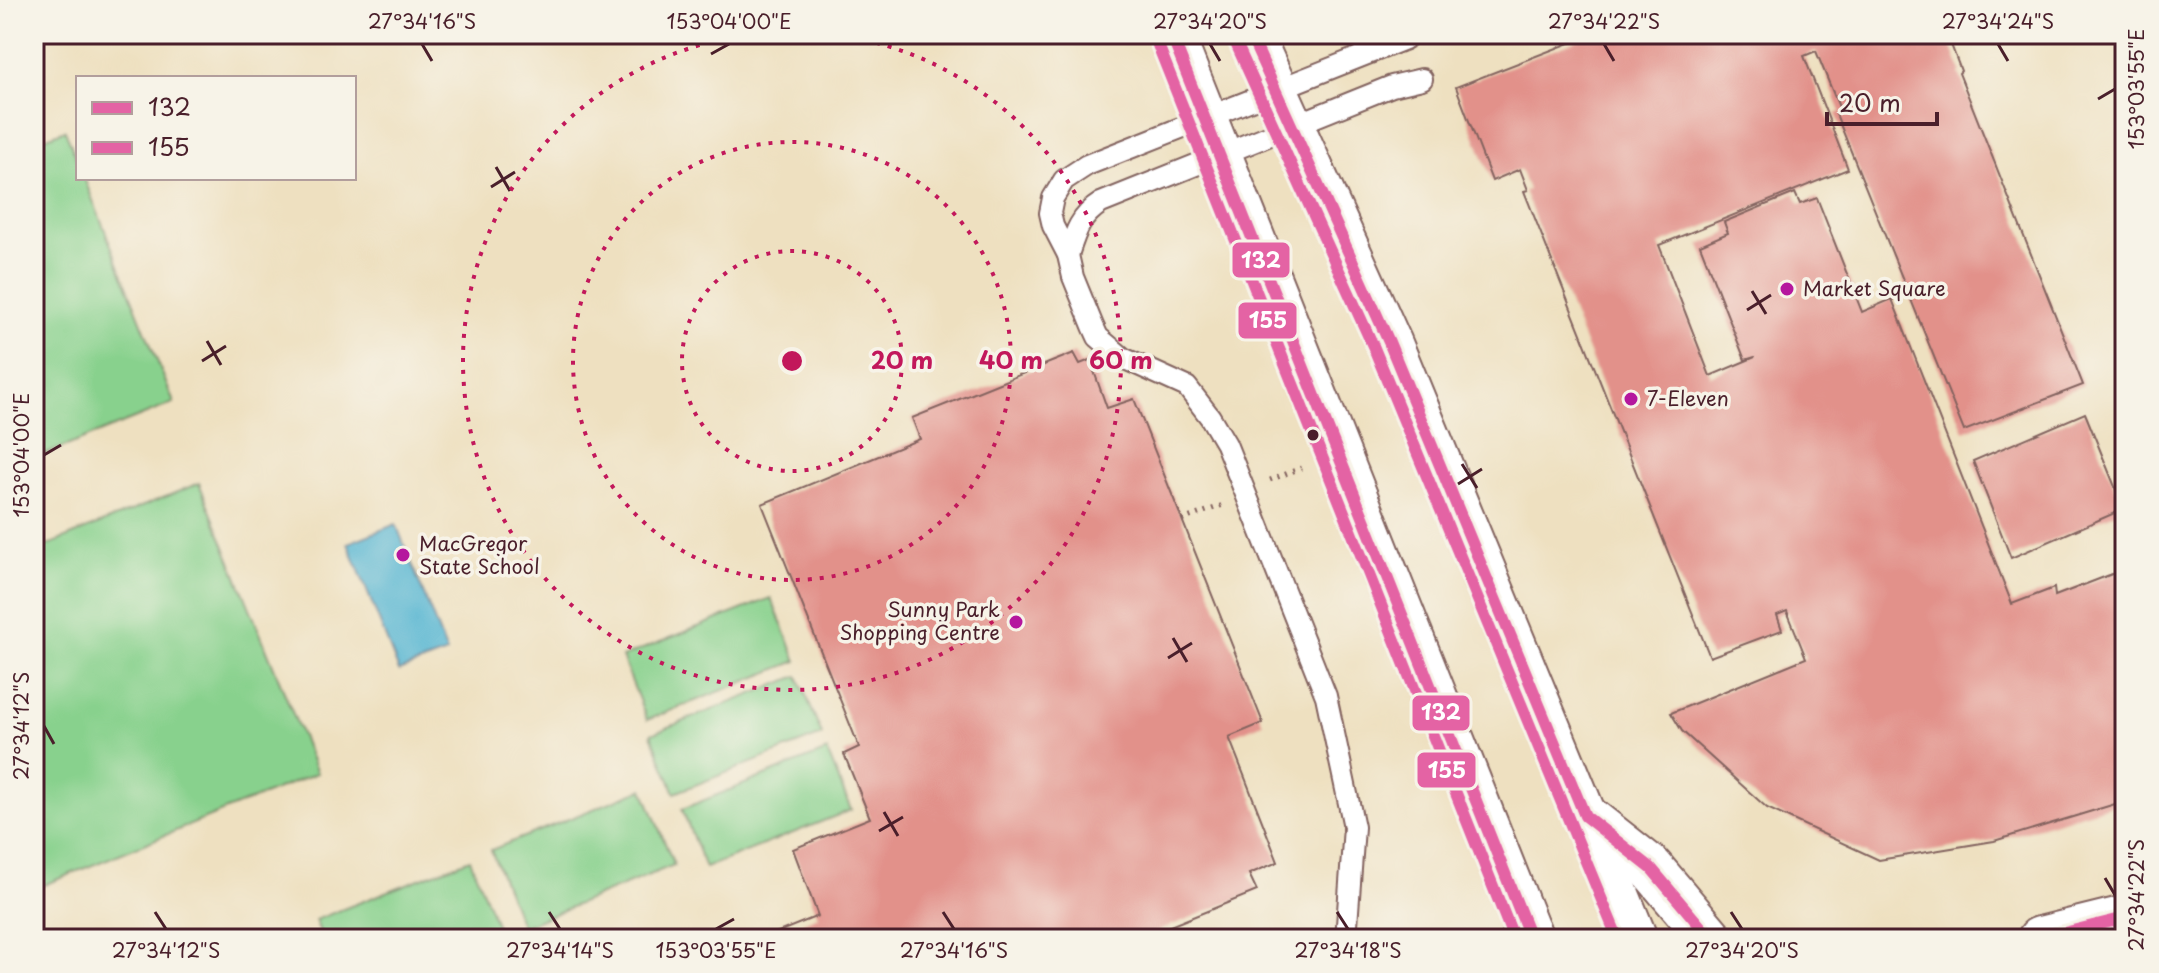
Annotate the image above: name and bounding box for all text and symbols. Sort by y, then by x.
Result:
text: 27°34'16"S [368,6,476,36]
text: 153°04'00"E [666,6,792,36]
text: 27°34'20"S [1153,6,1267,36]
text: 27°34'22"S [1548,6,1660,36]
text: 27°34'24"S [1942,6,2054,36]
text: 153°03'55"E [2121,28,2151,150]
legend [76,76,356,180]
scale bar [1827,76,1937,126]
text: 20 m [1839,84,1901,120]
text: 132 [148,88,191,124]
text: 155 [148,128,190,164]
line badge: 132 [1231,241,1291,279]
text: 132 [1241,242,1281,275]
place label: Market Square [1803,273,1946,303]
marker: Market Square [1778,280,1796,298]
line badge: 155 [1237,301,1298,340]
text: 155 [1249,302,1287,335]
text: 20 m [871,341,933,377]
text: 40 m [979,341,1043,377]
text: 60 m [1089,341,1153,377]
centre of rings [778,347,806,375]
place label: 7-Eleven [1647,383,1729,413]
marker: 7-Eleven [1622,390,1640,408]
text: 153°04'00"E [6,392,36,518]
unlabelled marker [1305,427,1321,443]
place label: MacGregor State School [419,528,540,581]
marker: MacGregor State School [394,546,412,564]
place label: Sunny Park Shopping Centre [839,594,1000,647]
marker: Sunny Park Shopping Centre [1007,613,1025,631]
text: 27°34'12"S [6,672,36,780]
line badge: 132 [1411,694,1471,732]
text: 132 [1421,694,1461,727]
line badge: 155 [1416,751,1477,789]
text: 155 [1428,752,1466,785]
text: 27°34'22"S [2121,839,2151,951]
text: 27°34'12"S [112,935,220,965]
text: 27°34'14"S [506,935,614,965]
text: 153°03'55"E [655,935,777,965]
text: 27°34'16"S [900,935,1008,965]
text: 27°34'18"S [1294,935,1402,965]
text: 27°34'20"S [1685,935,1799,965]

